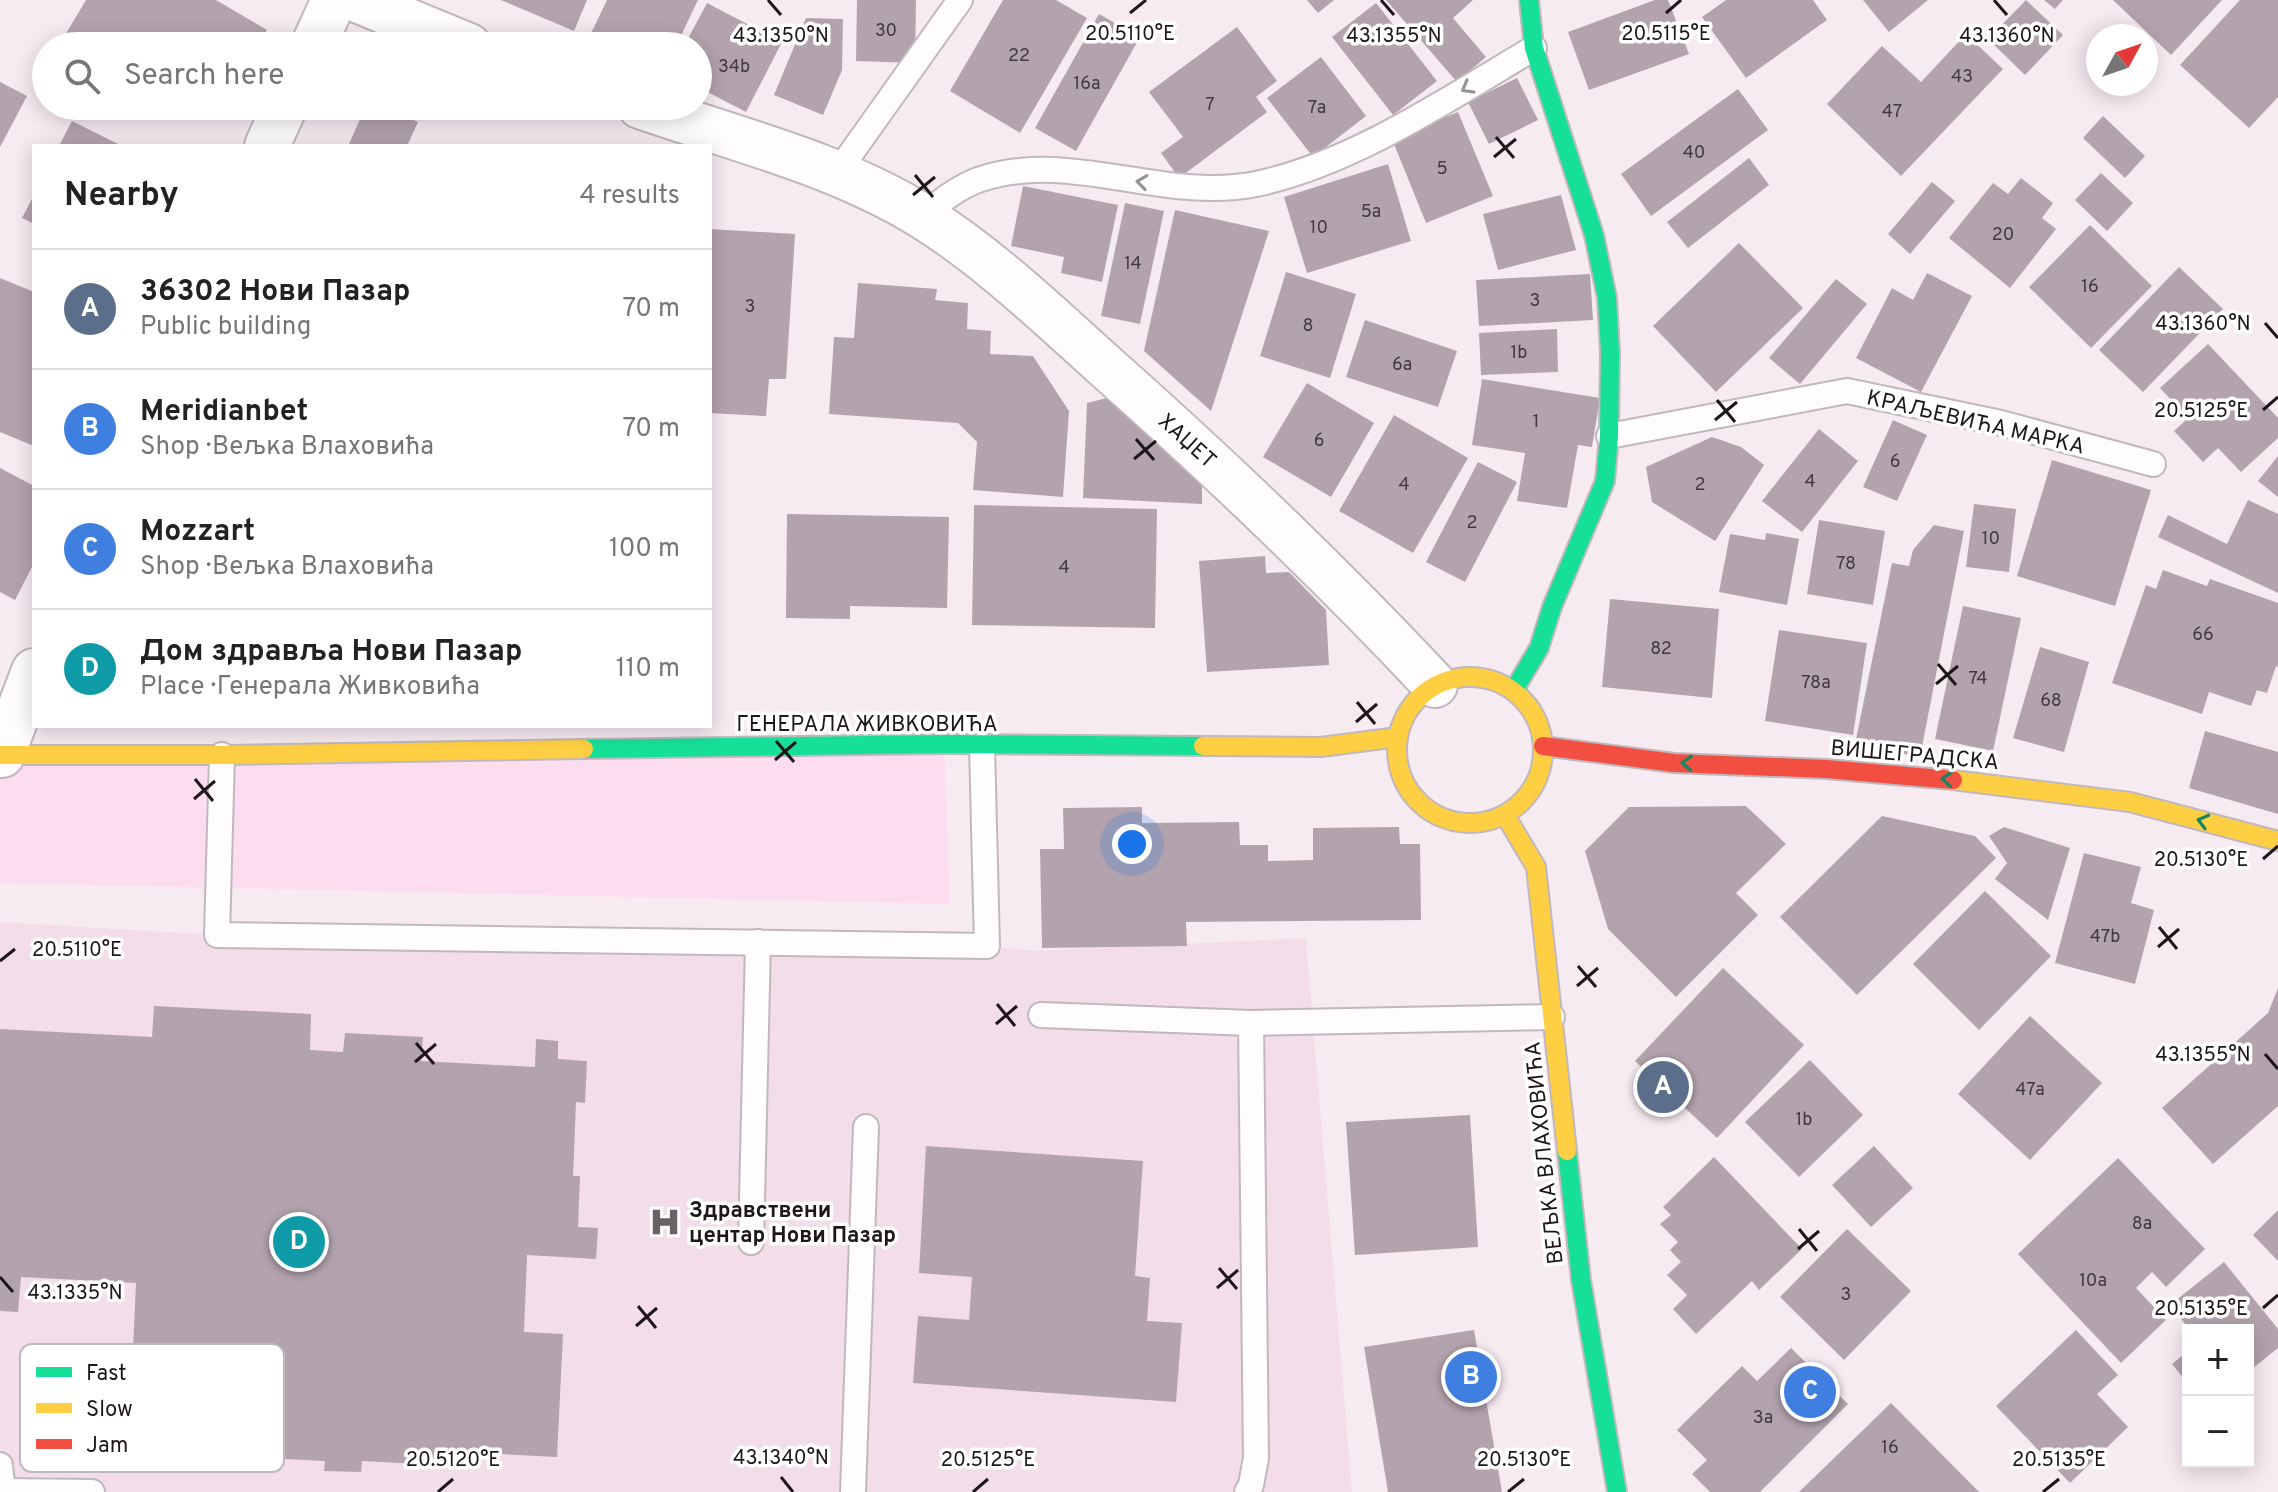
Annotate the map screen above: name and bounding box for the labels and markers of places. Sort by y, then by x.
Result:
pin: A [1637,1057,1689,1117]
place label: Здравствени центар Нови Пазар [689,1198,896,1250]
hospital icon: Здравствени центар Нови Пазар [648,1205,682,1239]
pin: D [273,1212,325,1272]
pin: B [1445,1347,1497,1407]
pin: C [1784,1362,1836,1422]

